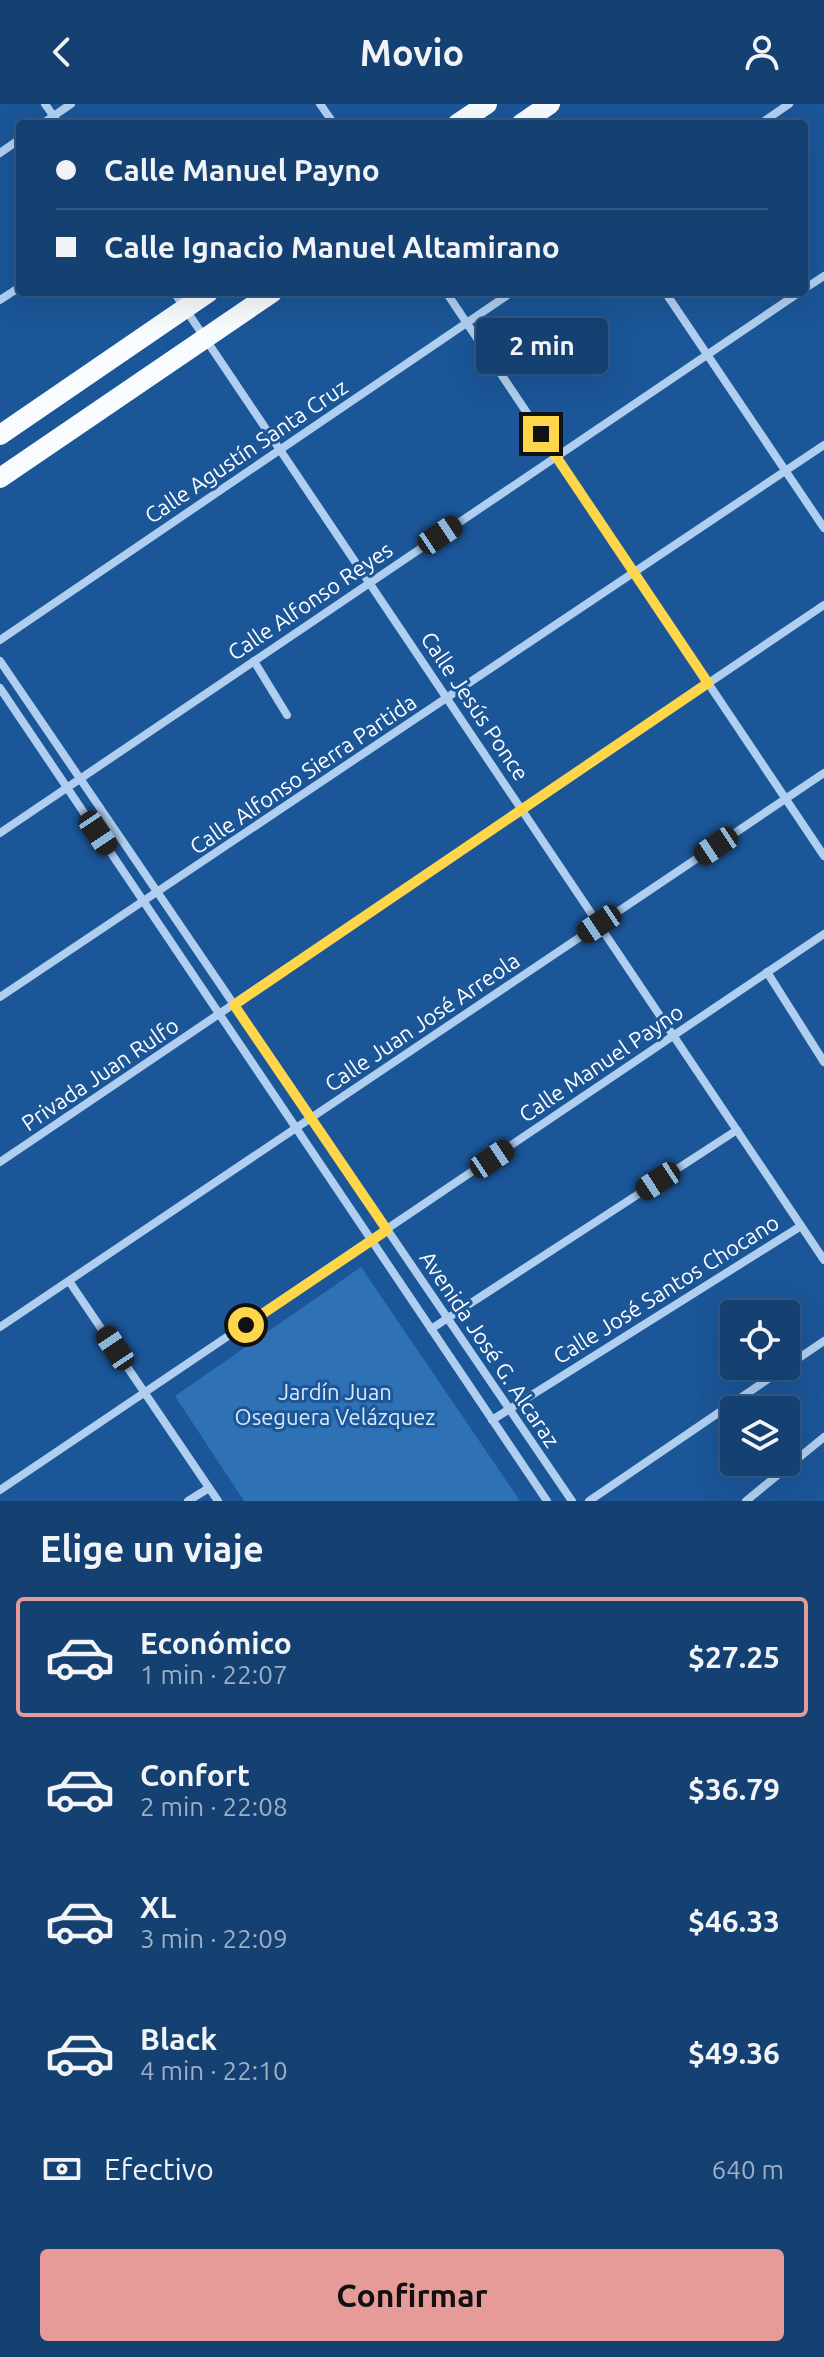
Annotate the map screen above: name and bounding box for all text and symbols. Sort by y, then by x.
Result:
icon: back [40,30,84,74]
icon: person [740,30,784,74]
text: Movio [360,32,464,73]
text: Calle Manuel Payno [104,153,380,187]
text: Calle Ignacio Manuel Altamirano [104,230,560,264]
callout: 2 min [475,318,607,374]
text: 2 min [509,331,575,360]
street label: Calle Agustín Santa Cruz [140,373,352,528]
route end [523,416,559,452]
car [413,512,467,558]
street label: Calle Alfonso Reyes [223,536,397,665]
street label: Calle Jesús Ponce [416,627,534,785]
street label: Calle Alfonso Sierra Partida [185,688,421,859]
car [75,806,121,860]
car [689,823,743,869]
car [572,901,626,947]
street label: Calle Juan José Arreola [320,947,524,1096]
street label: Calle Manuel Payno [514,998,687,1127]
street label: Privada Juan Rulfo [17,1012,183,1135]
car [465,1136,519,1182]
car [631,1158,685,1204]
street label: Calle José Santos Chocano [548,1209,783,1368]
street label: Avenida José G. Alcaraz [415,1246,565,1452]
map controls [720,1300,800,1476]
button: locate [720,1300,800,1380]
route start [228,1307,264,1343]
car [92,1321,138,1375]
park label: Jardín Juan Oseguera Velázquez [235,1379,435,1429]
button: layers [720,1396,800,1476]
text: Elige un viaje [40,1528,264,1569]
icon: car [44,1621,116,1693]
text: Económico [140,1626,292,1660]
text: $27.25 [688,1640,780,1674]
text: 1 min · 22:07 [140,1660,288,1689]
icon: car [44,1753,116,1825]
text: Confort [140,1758,250,1792]
text: $36.79 [688,1772,780,1806]
text: 2 min · 22:08 [140,1792,288,1821]
icon: car [44,1885,116,1957]
text: XL [140,1890,176,1924]
text: $46.33 [688,1904,780,1938]
text: 3 min · 22:09 [140,1924,288,1953]
icon: car [44,2017,116,2089]
text: Black [140,2022,217,2056]
text: $49.36 [688,2036,780,2070]
text: 4 min · 22:10 [140,2056,288,2085]
icon: cash [40,2147,84,2191]
text: Efectivo [104,2152,214,2186]
text: 640 m [712,2155,784,2184]
button: Confirmar [40,2249,784,2341]

